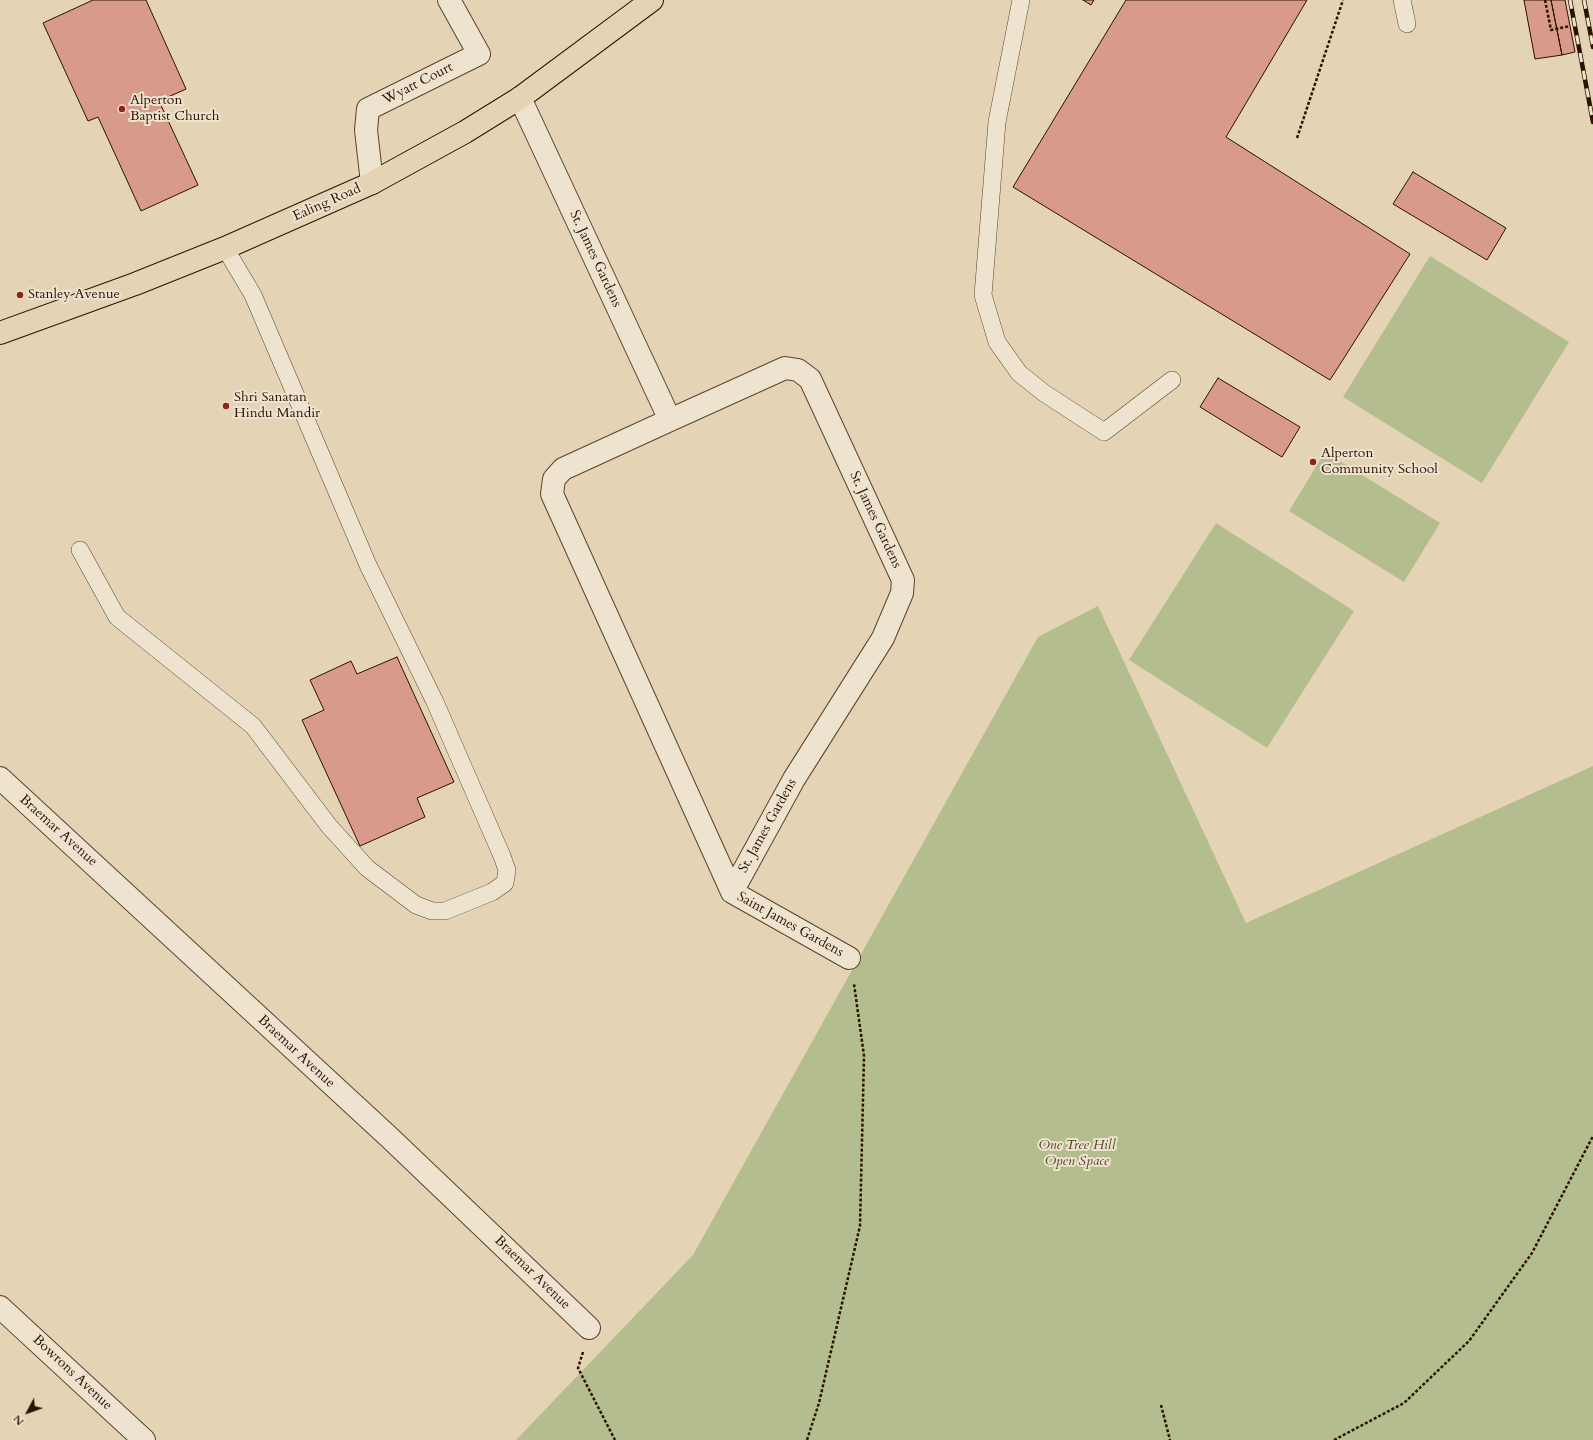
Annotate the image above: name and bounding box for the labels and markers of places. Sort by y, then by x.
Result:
place label: Alperton Baptist Church [130,93,219,126]
marker: Alperton Baptist Church [117,104,127,114]
place label: Stanley Avenue [28,287,120,303]
marker: Stanley Avenue [15,290,25,300]
place label: Shri Sanatan Hindu Mandir [234,390,320,422]
marker: Shri Sanatan Hindu Mandir [221,401,231,411]
place label: Alperton Community School [1321,446,1438,478]
marker: Alperton Community School [1308,457,1318,467]

